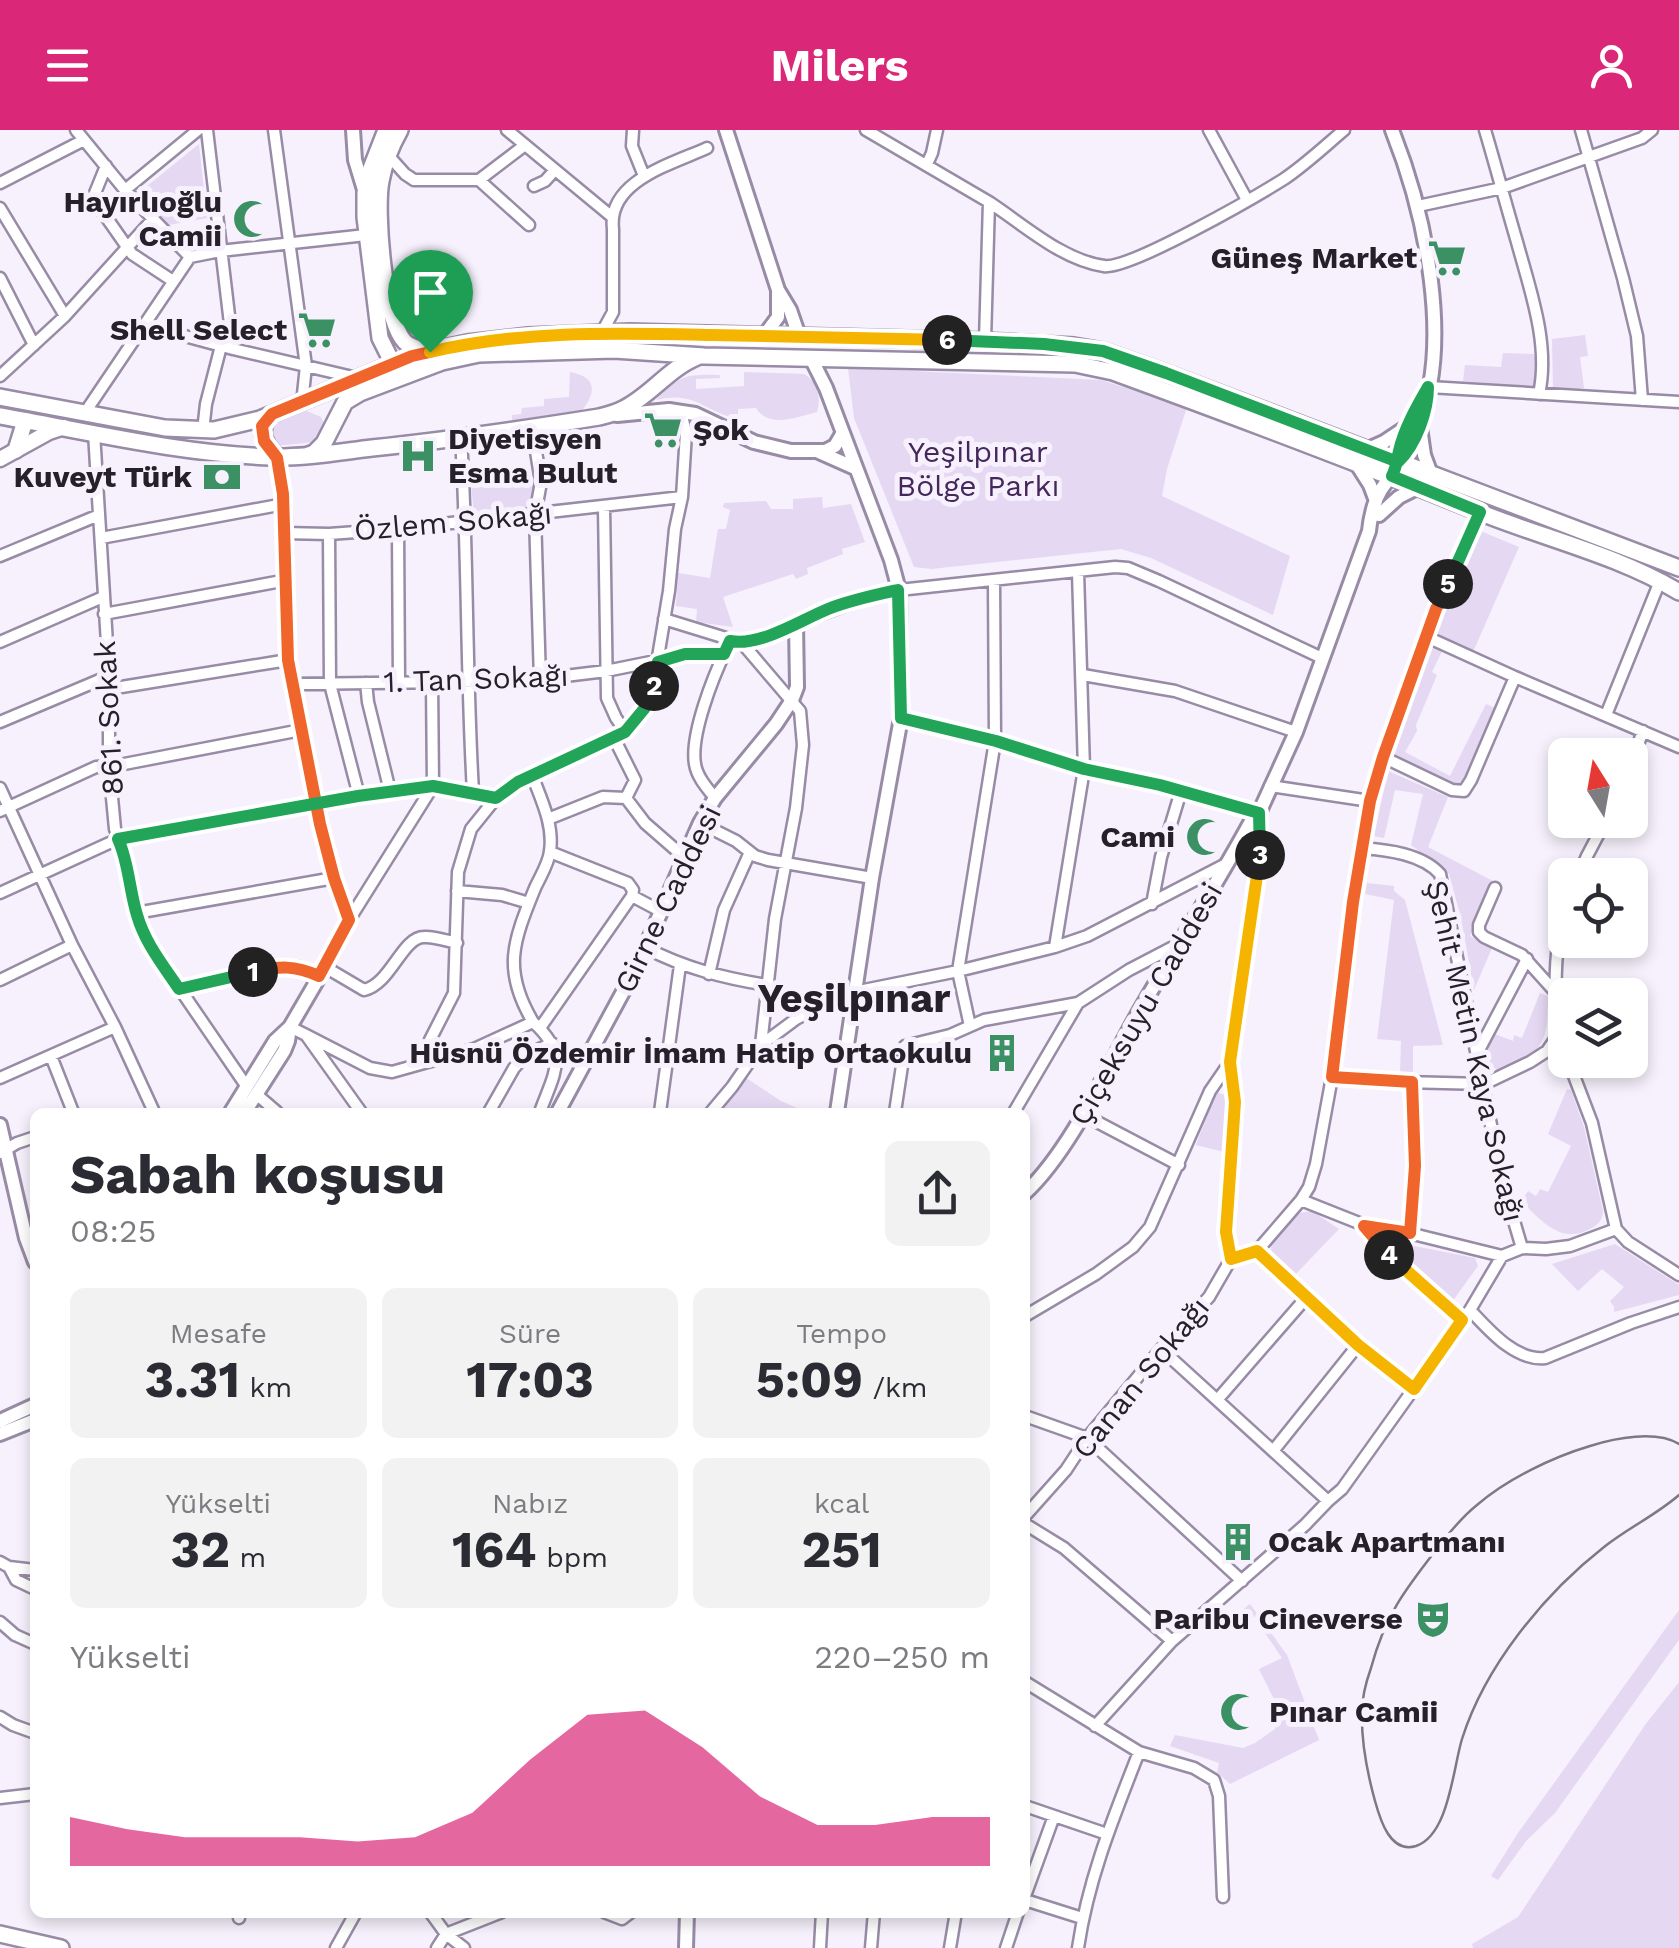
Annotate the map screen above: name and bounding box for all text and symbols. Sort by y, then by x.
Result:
icon: menu [40,38,95,93]
icon: person [1584,38,1639,93]
text: Milers [771,39,908,92]
place label: Hayırlıoğlu Camii [63,184,222,253]
mosque icon: Hayırlıoğlu Camii [231,198,273,240]
supermarket icon: Güneş Market [1426,237,1468,279]
place label: Güneş Market [1211,240,1417,275]
pin [388,250,473,353]
icon: arrive [403,265,458,320]
supermarket icon: Shell Select [296,309,338,351]
place label: Shell Select [110,312,287,347]
pin: 6 [922,315,972,365]
text: 6 [938,323,956,356]
supermarket icon: Şok [642,409,684,451]
place label: Şok [693,412,749,447]
place label: Diyetisyen Esma Bulut [448,421,617,490]
park label: Yeşilpınar Bölge Parkı [897,434,1059,503]
hospital icon: Diyetisyen Esma Bulut [397,435,439,477]
bank icon: Kuveyt Türk [201,456,243,498]
place label: Kuveyt Türk [14,459,192,494]
street label: Özlem Sokağı [353,495,553,548]
pin: 5 [1423,559,1473,609]
text: 5 [1440,567,1456,600]
street label: 861. Sokak [87,640,130,796]
street label: 1. Tan Sokağı [383,658,569,699]
pin: 2 [629,661,679,711]
text: 2 [646,669,662,702]
north arrow [1548,738,1648,838]
map controls [1548,738,1648,1078]
street label: Girne Caddesi [607,799,728,998]
mosque icon: Cami [1184,816,1226,858]
place label: Cami [1100,819,1175,854]
pin: 3 [1235,830,1285,880]
text: 3 [1252,838,1268,871]
button: locate [1548,858,1648,958]
street label: Çiçeksuyu Caddesi [1062,876,1229,1131]
street label: Şehit Metin Kaya Sokağı [1419,877,1532,1225]
pin: 1 [228,947,278,997]
text: 1 [247,955,259,988]
district label: Yeşilpınar [757,975,951,1022]
button: layers [1548,978,1648,1078]
building icon: Hüsnü Özdemir İmam Hatip Ortaokulu [981,1032,1023,1074]
place label: Hüsnü Özdemir İmam Hatip Ortaokulu [409,1035,972,1070]
button: share [885,1141,990,1246]
text: Sabah koşusu [70,1142,445,1206]
text: 08:25 [70,1212,156,1250]
pin: 4 [1364,1230,1414,1280]
text: 4 [1380,1238,1398,1271]
street label: Canan Sokağı [1065,1290,1216,1465]
text: Mesafe [170,1317,267,1350]
text: Süre [499,1317,561,1350]
text: Tempo [796,1317,887,1350]
text: 3.31 [145,1350,240,1409]
text: 17:03 [466,1350,594,1409]
text: 5:09 [756,1350,863,1409]
text: km [240,1371,292,1404]
text: /km [863,1371,927,1404]
text: Yükselti [166,1487,271,1520]
text: Nabız [492,1487,568,1520]
text: kcal [814,1487,869,1520]
text: 32 [170,1520,230,1579]
text: 164 [452,1520,537,1579]
text: 251 [801,1520,882,1579]
building icon: Ocak Apartmanı [1217,1521,1259,1563]
place label: Ocak Apartmanı [1268,1524,1506,1559]
text: m [230,1541,266,1574]
text: bpm [537,1541,608,1574]
theatre icon: Paribu Cineverse [1412,1598,1454,1640]
place label: Paribu Cineverse [1154,1601,1403,1636]
text: Yükselti [70,1638,191,1676]
text: 220–250 m [814,1638,990,1676]
mosque icon: Pınar Camii [1218,1691,1260,1733]
place label: Pınar Camii [1269,1694,1438,1729]

